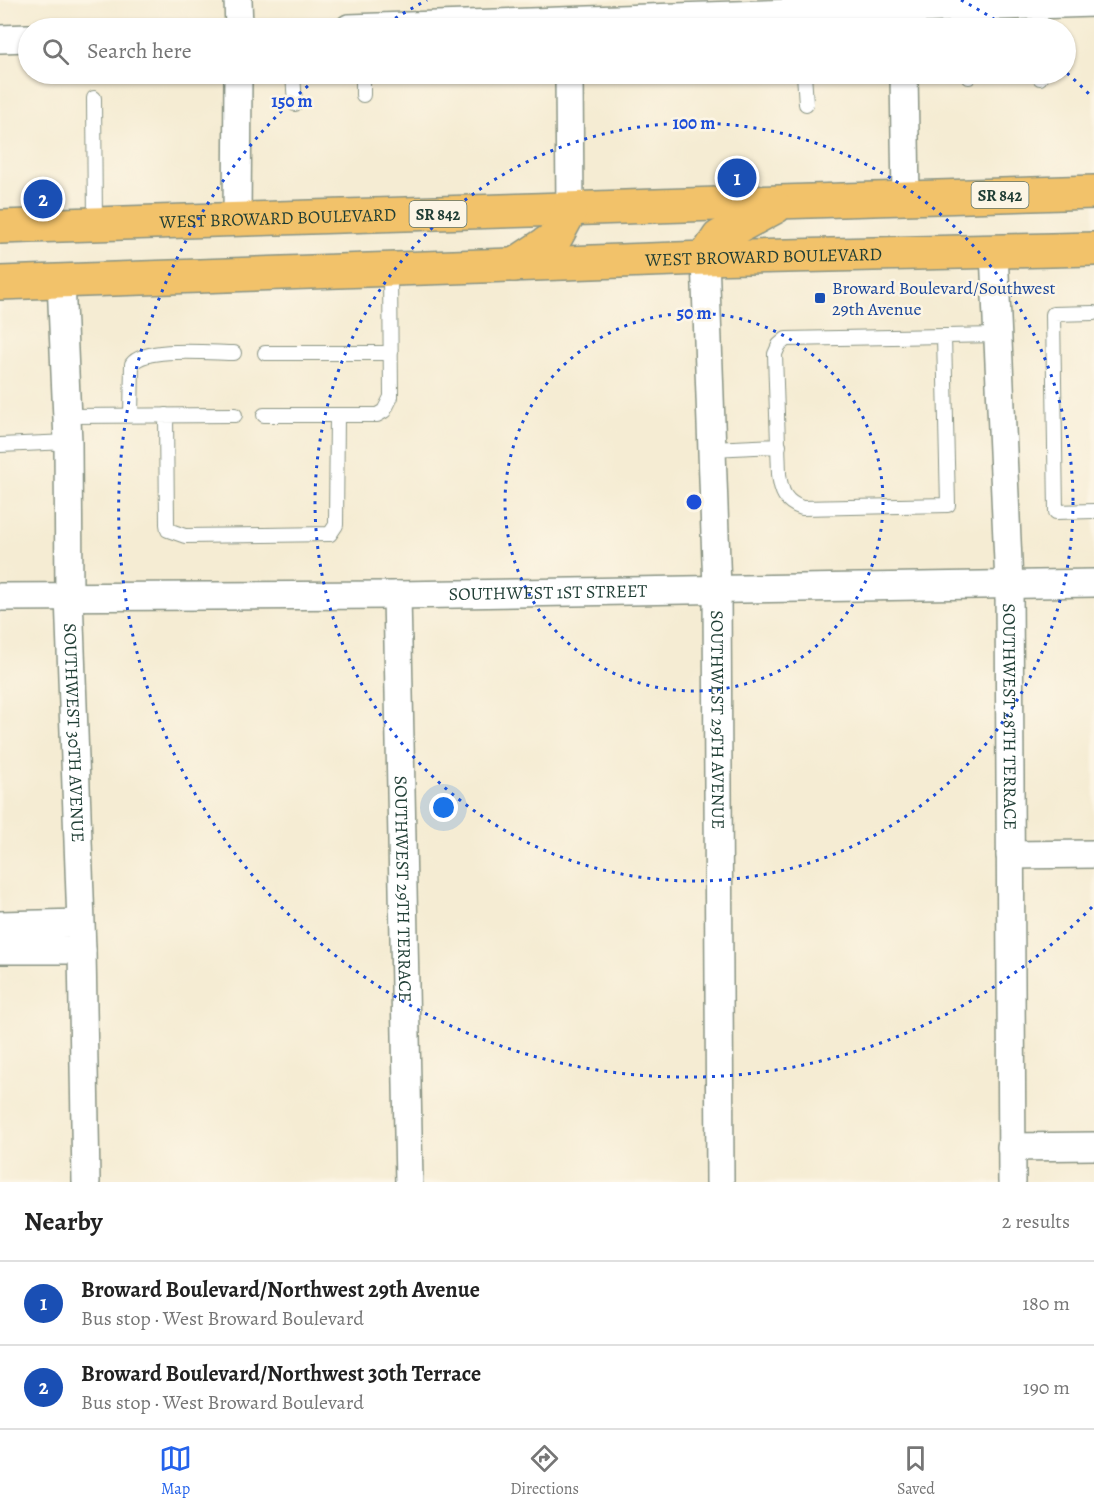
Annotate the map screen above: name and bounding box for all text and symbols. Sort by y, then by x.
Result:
search box [18,18,1076,84]
icon: search [39,35,72,68]
text: Search here [87,36,192,66]
text: 150 m [271,89,313,113]
text: 100 m [673,111,715,135]
pin: 1 [718,156,756,201]
pin: 2 [24,176,63,222]
road number: SR 842 [972,182,1028,208]
road number: SR 842 [410,201,466,227]
street label: WEST BROWARD BOULEVARD [158,202,397,234]
street label: WEST BROWARD BOULEVARD [644,242,882,272]
place label: Broward Boulevard/Southwest 29th Avenue [832,276,1056,321]
marker: Broward Boulevard/Southwest 29th Avenue [813,291,827,305]
text: 50 m [677,301,711,325]
centre of rings [684,492,704,512]
street label: SOUTHWEST 1ST STREET [448,579,648,606]
street label: SOUTHWEST 28TH TERRACE [997,603,1022,830]
street label: SOUTHWEST 29TH AVENUE [705,610,730,829]
street label: SOUTHWEST 30TH AVENUE [58,623,90,843]
street label: SOUTHWEST 29TH TERRACE [389,775,417,1002]
your location [429,793,458,822]
text: Nearby [24,1204,103,1239]
text: 2 results [1002,1208,1070,1235]
text: Broward Boulevard/Northwest 29th Avenue [81,1275,480,1305]
text: 1 [40,1290,47,1317]
text: 180 m [1022,1290,1070,1317]
text: Bus stop · West Broward Boulevard [81,1305,364,1332]
text: Broward Boulevard/Northwest 30th Terrace [81,1359,481,1389]
text: 2 [39,1374,48,1401]
text: 190 m [1023,1374,1070,1401]
text: Bus stop · West Broward Boulevard [81,1389,364,1416]
tab: Map [159,1442,192,1500]
tab: Directions [510,1442,579,1500]
tab: Saved [897,1442,935,1500]

